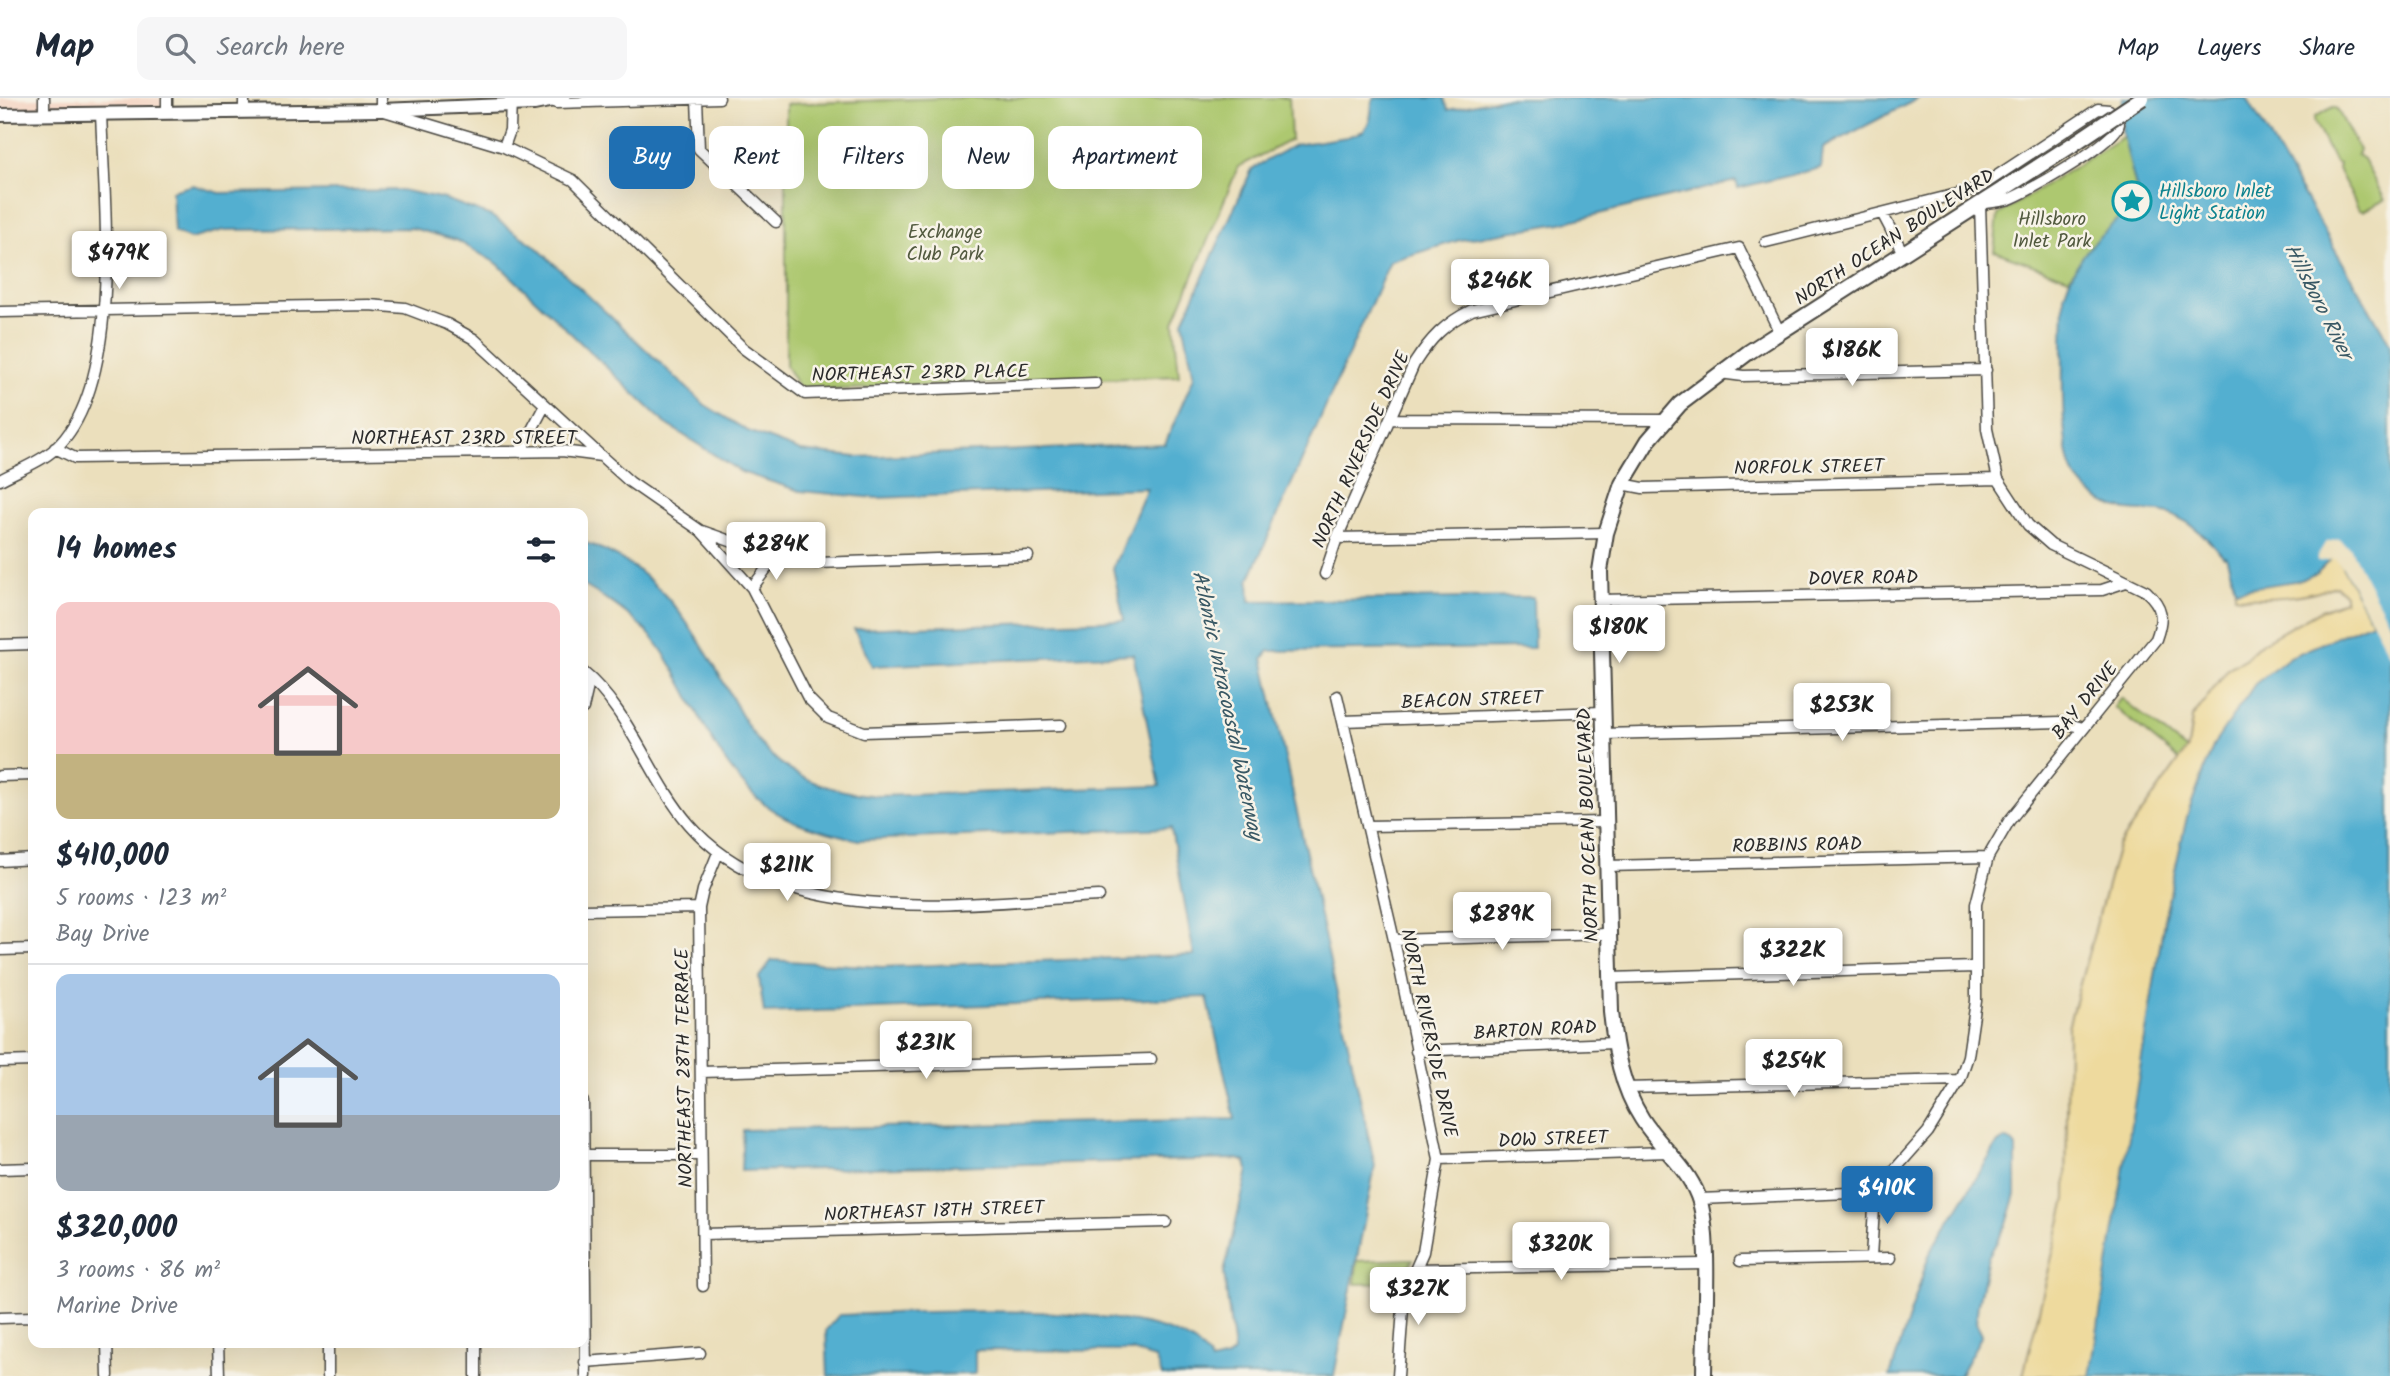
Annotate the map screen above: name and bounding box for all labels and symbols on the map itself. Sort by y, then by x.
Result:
street label: NORTH OCEAN BOULEVARD [1789,161,2001,314]
place label: Hillsboro Inlet Light Station [2159,177,2272,229]
place icon: Hillsboro Inlet Light Station [2111,180,2153,222]
park label: Hillsboro Inlet Park [2013,205,2091,257]
park label: Exchange Club Park [906,218,984,270]
pin: $479K [70,232,168,291]
water label: Hillsboro River [2274,238,2363,369]
pin: $246K [1451,260,1549,319]
pin: $186K [1803,328,1901,388]
street label: NORTH RIVERSIDE DRIVE [1305,346,1419,553]
street label: NORTHEAST 23RD PLACE [811,357,1029,391]
street label: NORTHEAST 23RD STREET [351,424,579,454]
street label: NORFOLK STREET [1734,452,1886,484]
pin: $284K [727,522,825,582]
street label: DOVER ROAD [1808,563,1918,595]
water label: Atlantic Intracoastal Waterway [1182,568,1272,846]
pin: $180K [1570,606,1668,665]
street label: BAY DRIVE [2045,655,2127,747]
street label: BEACON STREET [1401,683,1545,718]
pin: $253K [1793,684,1891,743]
street label: NORTH OCEAN BOULEVARD [1570,708,1608,942]
street label: ROBBINS ROAD [1732,830,1862,862]
pin: $211K [738,844,836,903]
pin: $289K [1453,892,1551,952]
street label: NORTH RIVERSIDE DRIVE [1391,926,1465,1142]
pin: $322K [1744,928,1842,988]
street label: NORTHEAST 28TH TERRACE [668,947,702,1188]
street label: BARTON ROAD [1473,1013,1598,1049]
pin: $231K [877,1021,975,1081]
pin: $254K [1745,1040,1843,1099]
street label: DOW STREET [1498,1123,1610,1157]
pin: $410K [1838,1166,1936,1226]
street label: NORTHEAST 18TH STREET [823,1193,1047,1231]
pin: $320K [1512,1222,1610,1282]
pin: $327K [1369,1268,1467,1327]

